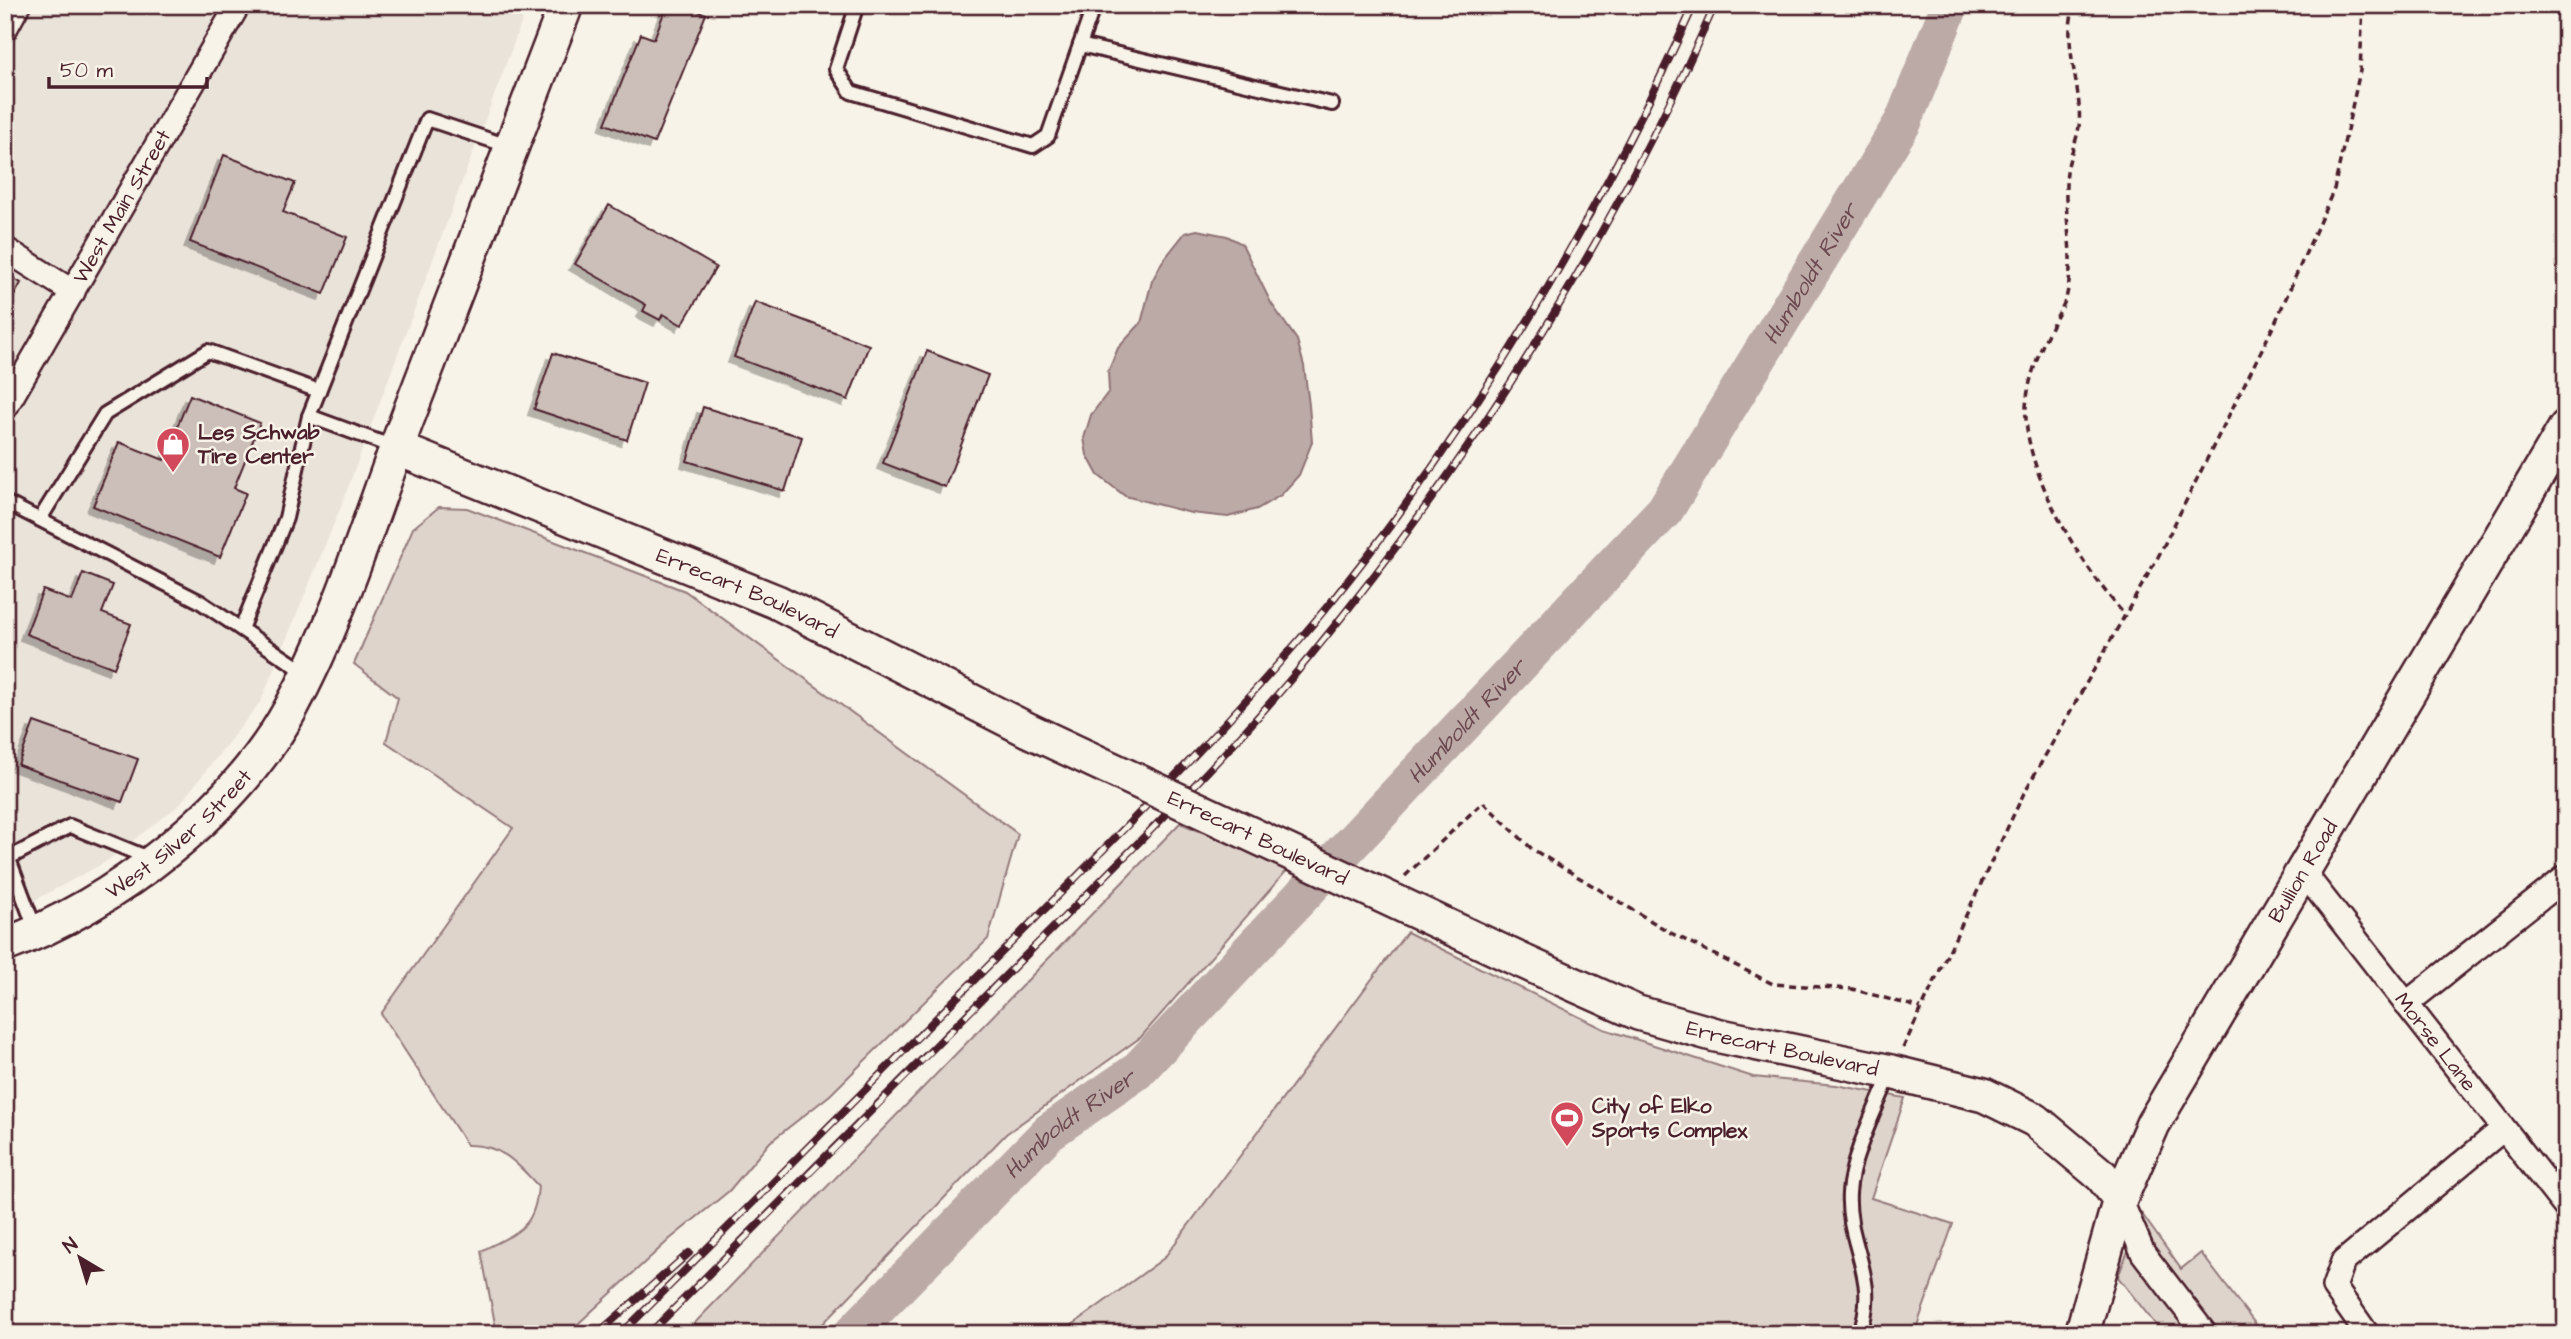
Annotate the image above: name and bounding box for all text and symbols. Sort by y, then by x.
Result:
scale bar [49,46,206,90]
text: 50 m [60,56,114,85]
street label: West Main Street [66,124,178,289]
water label: Humboldt River [1755,195,1868,351]
place label: Les Schwab Tire Center [197,418,320,471]
shop icon: Les Schwab Tire Center [154,425,192,474]
street label: Errecart Boulevard [652,541,843,646]
water label: Humboldt River [1401,651,1535,791]
street label: West Silver Street [100,763,259,906]
street label: Errecart Boulevard [1163,783,1353,893]
street label: Bullion Road [2262,815,2345,928]
street label: Morse Lane [2388,986,2483,1097]
street label: Errecart Boulevard [1683,1013,1881,1084]
water label: Humboldt River [997,1061,1144,1186]
place label: City of Elko Sports Complex [1591,1092,1748,1146]
sports icon: City of Elko Sports Complex [1548,1099,1586,1148]
north arrow [46,1224,116,1294]
text: N [57,1231,84,1260]

